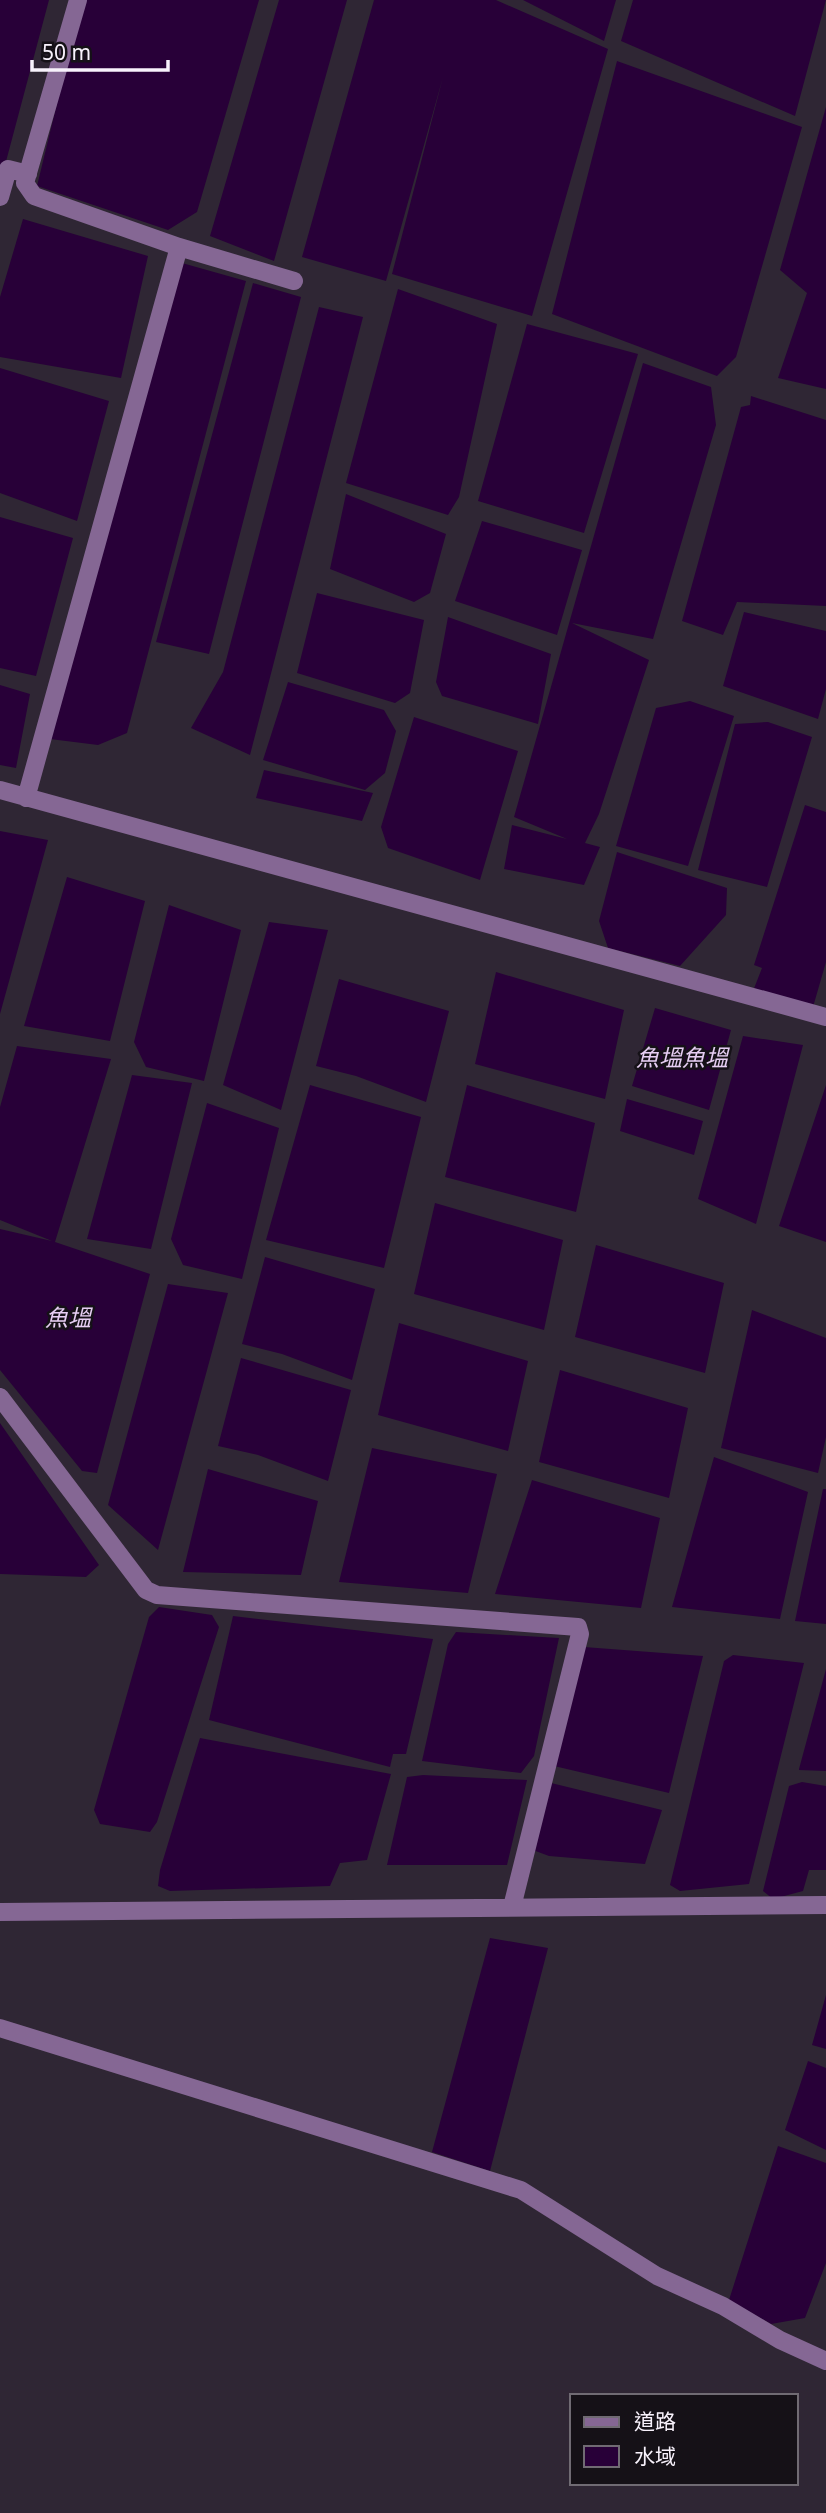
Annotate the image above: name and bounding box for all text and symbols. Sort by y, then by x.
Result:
scale bar [32,28,168,72]
text: 50 m [42,38,91,66]
water label: 魚塭魚塭 [636,1041,730,1073]
water label: 魚塭 [45,1301,93,1333]
legend [570,2394,798,2485]
text: 道路 [634,2407,676,2435]
text: 水域 [634,2442,676,2470]

